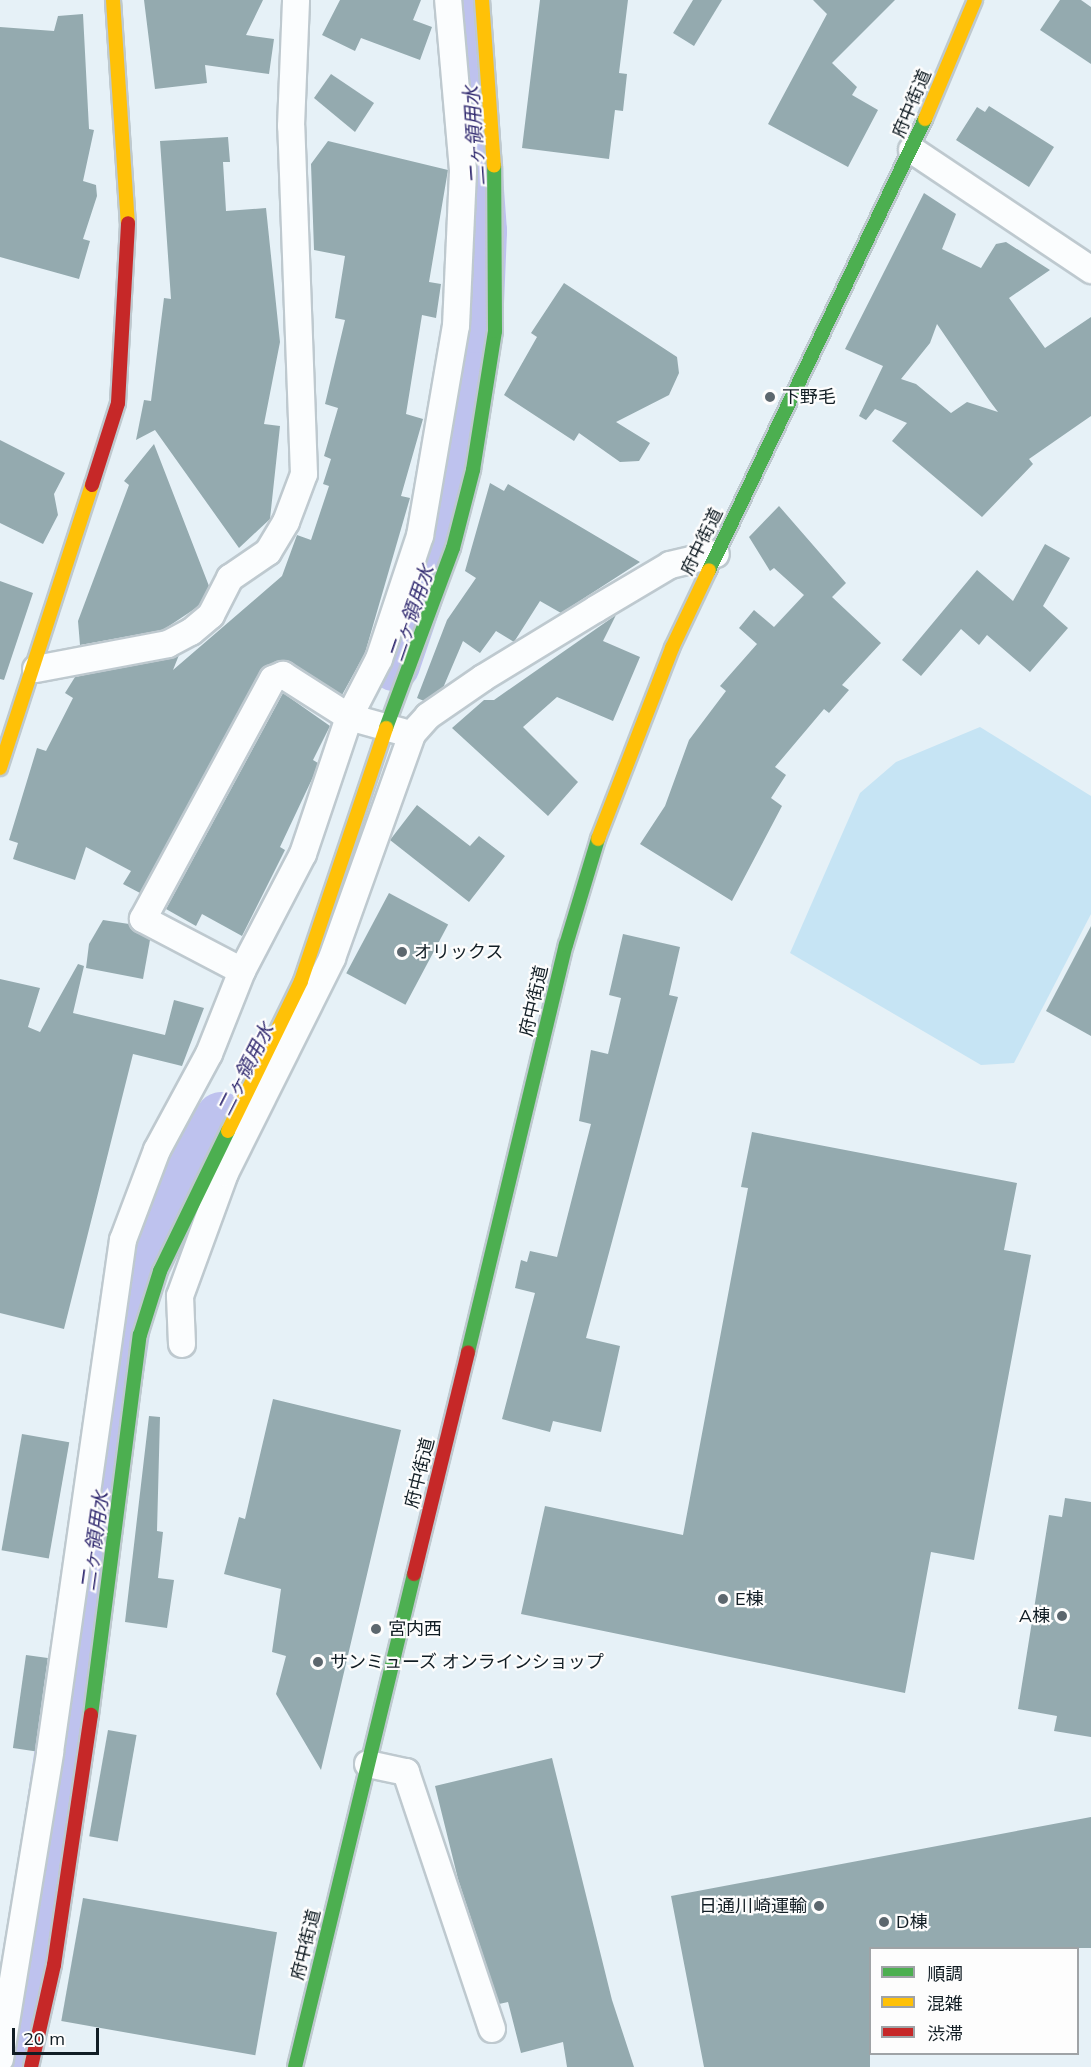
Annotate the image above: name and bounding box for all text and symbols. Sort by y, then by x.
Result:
street label: 府中街道 [888,67,936,141]
water label: 二ヶ領用水 [459,85,489,187]
place label: 下野毛 [782,386,836,408]
marker: 下野毛 [763,390,777,404]
street label: 府中街道 [677,505,727,579]
water label: 二ヶ領用水 [383,562,439,664]
place label: オリックス [414,941,504,963]
marker: オリックス [395,945,409,959]
street label: 府中街道 [515,963,553,1039]
water label: 二ヶ領用水 [212,1019,278,1119]
street label: 府中街道 [401,1435,439,1511]
water label: 二ヶ領用水 [75,1490,113,1592]
place label: E棟 [735,1588,764,1610]
marker: E棟 [716,1592,730,1606]
place label: A棟 [1019,1605,1050,1627]
marker: A棟 [1055,1609,1069,1623]
place label: 宮内西 [388,1618,442,1640]
marker: 宮内西 [369,1622,383,1636]
place label: サンミューズ オンラインショップ [330,1651,605,1673]
marker: サンミューズ オンラインショップ [311,1655,325,1669]
place label: 日通川崎運輸 [699,1895,807,1917]
marker: 日通川崎運輸 [812,1899,826,1913]
street label: 府中街道 [287,1907,325,1983]
place label: D棟 [896,1911,927,1933]
marker: D棟 [877,1915,891,1929]
legend [869,1947,1079,2055]
text: 順調 [927,1962,963,1985]
text: 混雑 [927,1992,963,2015]
scale bar [15,2016,102,2054]
text: 渋滞 [927,2022,963,2045]
text: 20 m [23,2027,65,2050]

